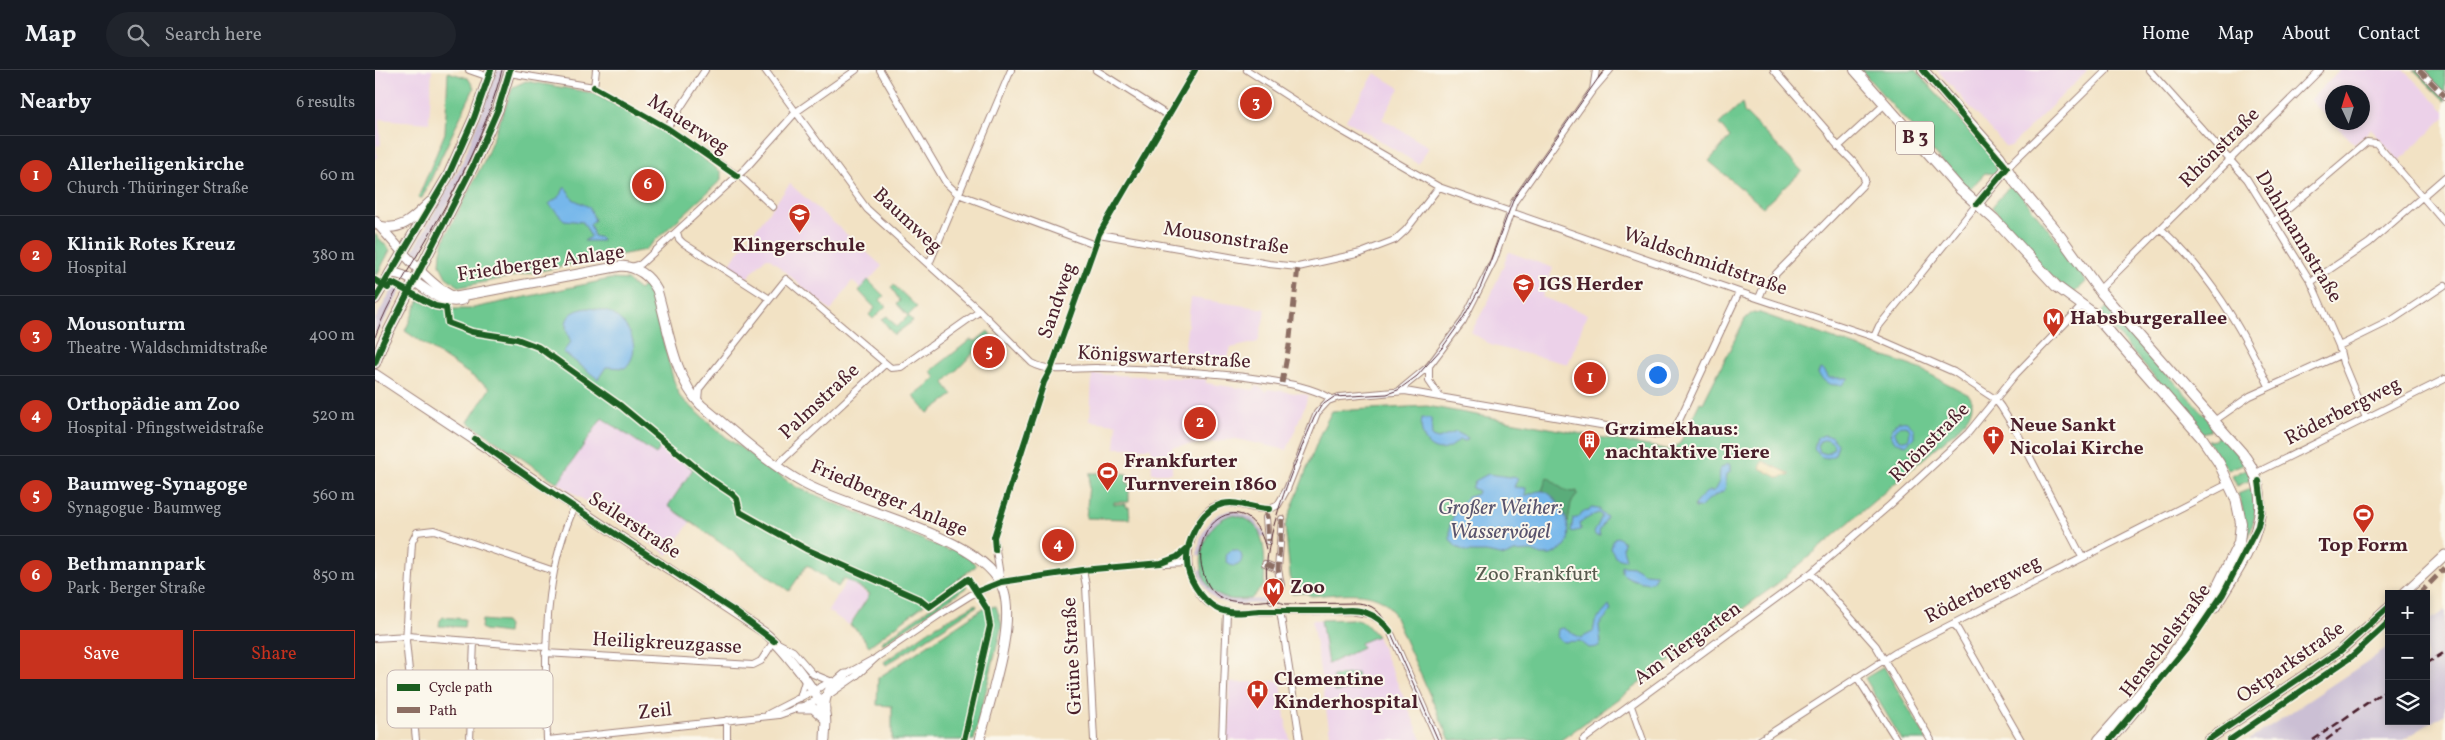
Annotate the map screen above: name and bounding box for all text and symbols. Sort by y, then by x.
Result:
search box [106,12,456,57]
text: Map [25,18,76,52]
icon: search [124,21,152,49]
text: Search here [164,22,262,48]
text: Home [2142,22,2190,47]
text: Map [2218,22,2254,47]
text: About [2282,22,2330,47]
text: Contact [2358,22,2420,47]
pin: 3 [1240,84,1272,122]
north arrow [2325,85,2370,130]
text: Nearby [20,88,91,117]
street label: Mauerweg [642,88,734,162]
text: 6 results [296,92,355,114]
street label: Rhönstraße [2173,101,2267,195]
road number: B 3 [1896,122,1934,154]
text: Allerheiligenkirche [67,152,244,178]
text: 1 [33,165,39,187]
text: 60 m [320,165,355,187]
pin: 6 [632,166,664,204]
street label: Dahlmannstraße [2248,166,2348,308]
text: Church · Thüringer Straße [67,178,249,200]
street label: Baumweg [866,182,948,260]
school or university icon: Klingerschule [787,202,811,233]
street label: Mousonstraße [1161,215,1291,263]
street label: Waldschmidtstraße [1619,221,1791,303]
text: Klinik Rotes Kreuz [67,232,235,258]
place label: Klingerschule [733,232,865,260]
street label: Friedberger Anlage [456,238,626,290]
text: 2 [32,245,40,267]
text: 380 m [312,245,355,267]
text: Hospital [67,258,127,280]
street label: Sandweg [1032,259,1084,343]
place label: IGS Herder [1539,271,1644,299]
school or university icon: IGS Herder [1511,273,1535,304]
place label: Habsburgerallee [2070,305,2227,333]
metro station icon: Habsburgerallee [2042,307,2066,338]
text: Mousonturm [67,312,186,338]
text: 3 [32,325,40,347]
text: 400 m [309,325,355,347]
pin: 5 [973,333,1005,371]
text: Theatre · Waldschmidtstraße [67,338,268,360]
street label: Königswarterstraße [1077,339,1251,377]
street label: Palmstraße [774,357,866,447]
pin: 1 [1574,359,1606,397]
your location [1645,362,1671,388]
street label: Röderbergweg [2280,371,2406,453]
text: Orthopädie am Zoo [67,392,240,418]
street label: Rhönstraße [1883,396,1977,490]
pin: 2 [1184,404,1216,442]
text: 4 [31,405,41,427]
text: 520 m [312,405,355,427]
place label: Neue Sankt Nicolai Kirche [2010,412,2144,463]
place label: Grzimekhaus: nachtaktive Tiere [1605,416,1770,467]
text: Hospital · Pfingstweidstraße [67,418,264,440]
church icon: Neue Sankt Nicolai Kirche [1982,425,2006,456]
building icon: Grzimekhaus: nachtaktive Tiere [1577,429,1601,460]
place label: Frankfurter Turnverein 1860 [1124,448,1277,499]
street label: Friedberger Anlage [806,453,972,545]
sports icon: Frankfurter Turnverein 1860 [1096,461,1120,492]
text: Baumweg-Synagoge [67,472,247,498]
text: 5 [32,485,40,507]
text: 560 m [312,485,355,507]
street label: Seilerstraße [582,485,686,567]
water label: Großer Weiher: Wasservögel [1438,494,1563,547]
text: Synagogue · Baumweg [67,498,221,520]
sports icon: Top Form [2351,502,2375,533]
pin: 4 [1042,526,1074,564]
place label: Top Form [2318,532,2408,560]
street label: Röderbergweg [1920,549,2046,631]
text: Bethmannpark [67,552,206,578]
park label: Zoo Frankfurt [1475,561,1599,589]
text: 6 [32,565,40,587]
text: 850 m [313,565,355,587]
place label: Zoo [1290,574,1325,602]
metro station icon: Zoo [1262,576,1286,607]
text: Park · Berger Straße [67,578,205,600]
street label: Henschelstraße [2114,578,2218,704]
map controls [2385,590,2430,725]
button: + [2385,590,2430,635]
street label: Am Tiergarten [1629,595,1747,693]
street label: Grüne Straße [1056,597,1090,715]
street label: Ostparkstraße [2231,615,2351,711]
street label: Heiligkreuzgasse [592,626,742,662]
button: Save [20,630,183,679]
button: Share [193,630,355,679]
button: − [2385,635,2430,680]
place label: Clementine Kinderhospital [1274,666,1419,717]
legend [387,670,553,728]
text: Cycle path [429,679,493,698]
hospital icon: Clementine Kinderhospital [1246,679,1270,710]
button: layers [2385,680,2430,725]
street label: Zeil [637,696,673,728]
text: Path [429,702,457,721]

